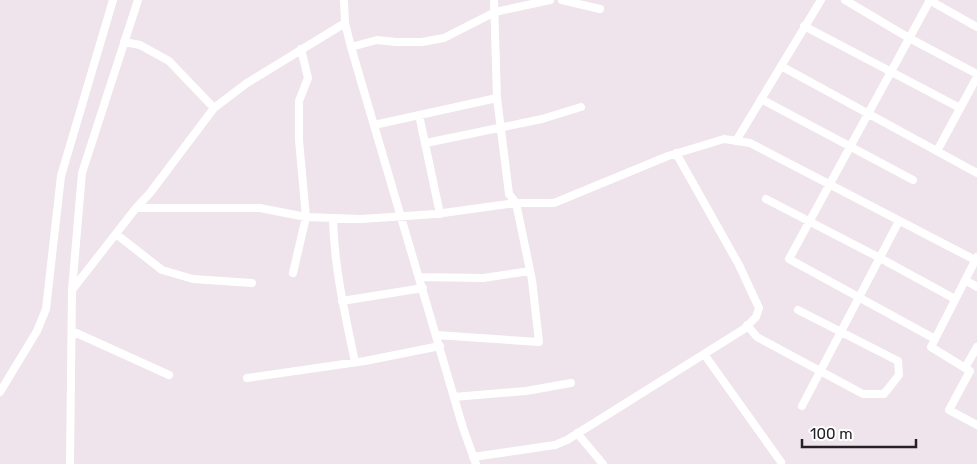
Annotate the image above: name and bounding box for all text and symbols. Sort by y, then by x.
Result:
scale bar [802,416,916,448]
text: 100 m [810,425,852,443]

